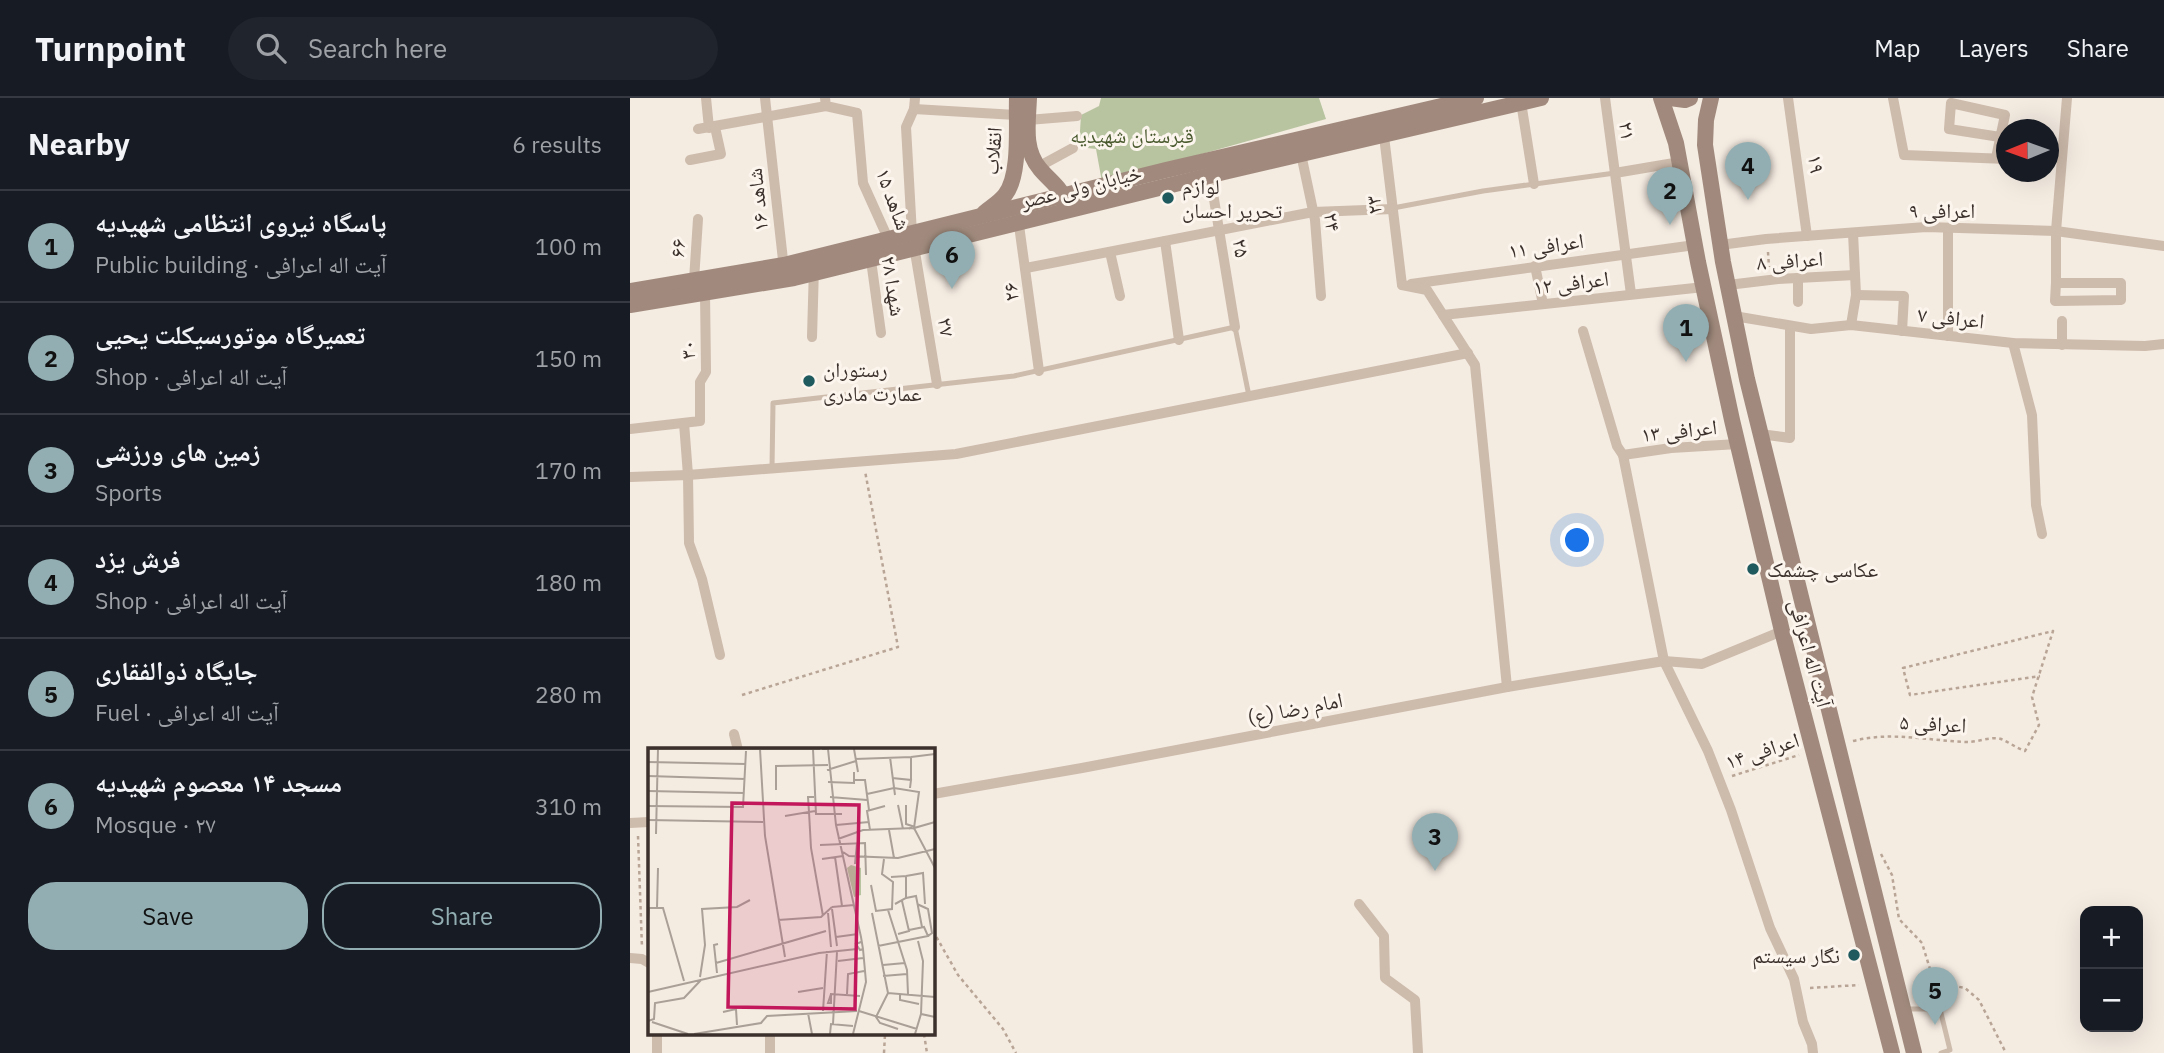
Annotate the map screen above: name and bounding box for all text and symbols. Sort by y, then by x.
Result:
search box [228,17,718,80]
text: Turnpoint [35,27,186,70]
icon: search [252,29,290,67]
text: Search here [308,31,447,65]
text: Map [1874,32,1921,64]
text: Layers [1959,32,2029,64]
text: Share [2067,32,2129,64]
north arrow [1996,119,2059,182]
street label: ۲۱ [1613,120,1643,142]
park label: قبرستان شهیدیه [1070,121,1194,149]
text: Nearby [28,124,130,163]
street label: انقلاب [976,126,1008,176]
text: 6 results [512,129,602,159]
pin: 4 [1725,142,1771,200]
street label: ۱۹ [1802,153,1832,175]
street label: خیابان ولی عصر [1017,157,1144,215]
street label: شاهد ۱۵ [870,164,918,234]
street label: شاهد ۱۶ [740,167,774,233]
pin: 2 [1647,167,1693,225]
place label: لوازم تحریر احسان [1182,172,1282,224]
marker: لوازم تحریر احسان [1160,190,1176,206]
street label: ۲۳ [1358,194,1388,216]
street label: اعرافی ۹ [1909,196,1975,224]
text: پاسگاه نیروی انتظامی شهیدیه [95,205,386,239]
street label: ۲۴ [1318,211,1348,233]
street label: اعرافی ۱۱ [1506,226,1586,264]
text: 1 [44,231,58,261]
text: 100 m [535,231,602,261]
pin: 6 [929,231,975,289]
street label: ۲۵ [1227,236,1257,260]
street label: ۶۶ [662,238,692,258]
street label: اعرافی ۸ [1756,244,1824,276]
text: Public building · آیت اله اعرافی [95,249,387,279]
street label: شهدا ۲۸ [875,254,913,318]
street label: اعرافی ۱۲ [1531,263,1611,301]
street label: ۲۶ [995,281,1025,303]
street label: اعرافی ۷ [1916,300,1986,334]
pin: 1 [1663,304,1709,362]
street label: ۲۷ [932,315,962,339]
text: تعمیرگاه موتورسیکلت یحیی [95,317,365,351]
street label: ۳۰ [673,340,701,360]
text: 2 [44,343,58,373]
text: 150 m [535,343,602,373]
place label: رستوران عمارت مادری [823,355,922,407]
text: Shop · آیت اله اعرافی [95,361,287,391]
marker: رستوران عمارت مادری [801,373,817,389]
street label: اعرافی ۱۳ [1640,412,1718,448]
text: زمین های ورزشی [95,434,260,468]
text: 3 [44,455,58,485]
text: 170 m [535,455,602,485]
text: Sports [95,477,162,507]
your location [1560,523,1594,557]
text: فرش یزد [95,541,181,575]
place label: عکاسی چشمک [1767,555,1878,583]
marker: عکاسی چشمک [1745,561,1761,577]
text: 4 [44,567,58,597]
text: 180 m [535,567,602,597]
text: Shop · آیت اله اعرافی [95,585,287,615]
street label: آیت اله اعرافی [1783,596,1839,711]
text: جایگاه ذوالفقاری [95,653,258,687]
text: 5 [44,679,58,709]
text: 280 m [535,679,602,709]
street label: امام رضا (ع) [1245,685,1345,732]
text: Fuel · آیت اله اعرافی [95,697,279,727]
street label: اعرافی ۵ [1899,707,1967,739]
street label: اعرافی ۱۴ [1721,725,1803,775]
inset map [648,748,934,1035]
text: مسجد ۱۴ معصوم شهیدیه [95,765,342,799]
text: 6 [44,791,58,821]
text: 310 m [535,791,602,821]
text: Mosque · ۲۷ [95,809,216,839]
pin: 3 [1412,813,1458,871]
button: Save [28,882,308,950]
button: Share [322,882,602,950]
map controls [2080,906,2143,1032]
button: + [2080,906,2143,969]
place label: نگار سیستم [1752,941,1840,970]
marker: نگار سیستم [1846,947,1862,963]
pin: 5 [1912,967,1958,1025]
button: − [2080,969,2143,1032]

